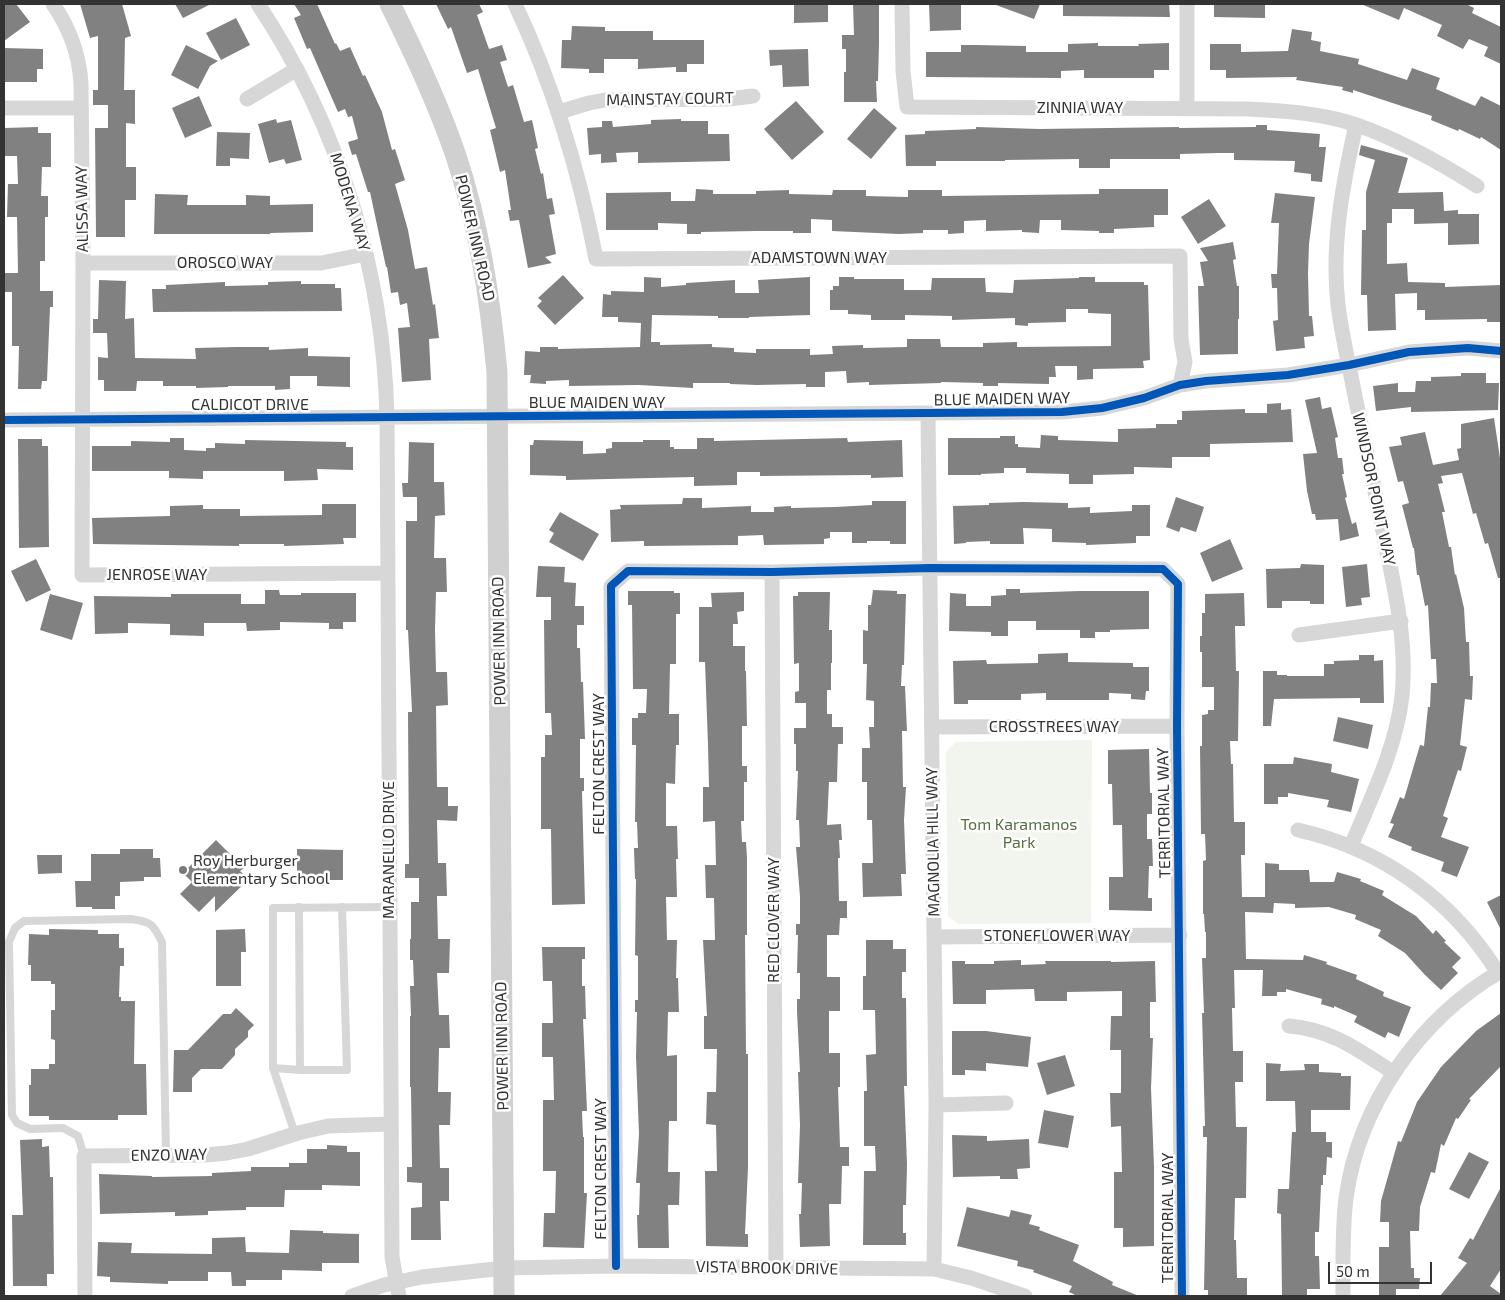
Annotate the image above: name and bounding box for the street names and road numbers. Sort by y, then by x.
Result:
street label: MAINSTAY COURT [606,88,734,110]
street label: ZINNIA WAY [1037,98,1123,118]
street label: MODENA WAY [326,150,374,254]
street label: ALISSA WAY [72,165,92,253]
street label: POWER INN ROAD [451,173,499,303]
street label: ADAMSTOWN WAY [751,248,887,268]
street label: OROSCO WAY [177,253,273,273]
street label: BLUE MAIDEN WAY [934,388,1070,410]
street label: BLUE MAIDEN WAY [529,393,665,413]
street label: CALDICOT DRIVE [191,395,309,415]
street label: WINDSOR POINT WAY [1348,411,1400,567]
street label: JENROSE WAY [107,565,207,585]
street label: POWER INN ROAD [488,576,510,706]
street label: FELTON CREST WAY [589,693,609,835]
street label: CROSSTREES WAY [989,717,1119,737]
street label: TERRITORIAL WAY [1153,747,1175,879]
street label: MAGNOLIA HILL WAY [922,767,944,917]
street label: MARANELLO DRIVE [379,781,399,919]
street label: RED CLOVER WAY [764,857,784,983]
street label: STONEFLOWER WAY [984,926,1130,946]
street label: POWER INN ROAD [491,981,513,1111]
street label: FELTON CREST WAY [591,1098,611,1240]
street label: ENZO WAY [131,1145,207,1165]
street label: TERRITORIAL WAY [1158,1153,1178,1283]
street label: VISTA BROOK DRIVE [696,1257,838,1279]

